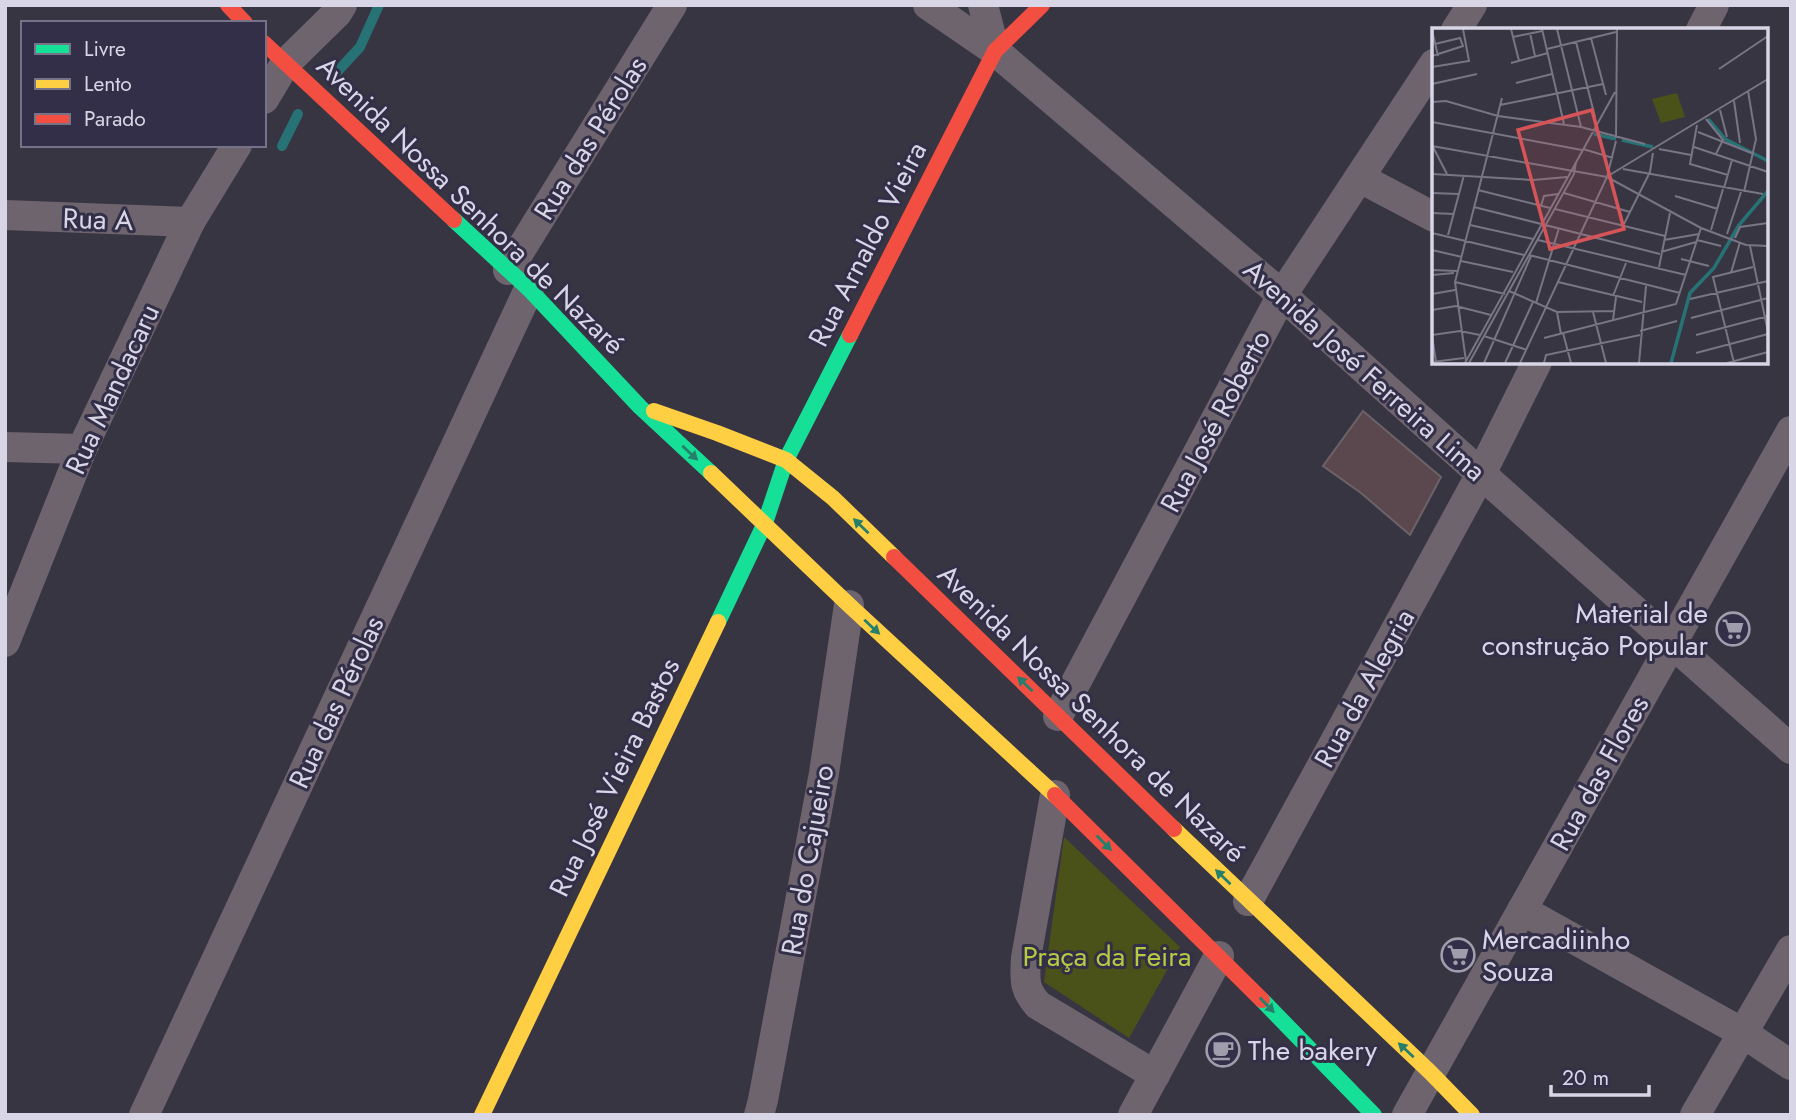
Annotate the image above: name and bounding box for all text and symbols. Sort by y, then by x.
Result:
legend [21,21,266,147]
inset map [1432,28,1768,364]
text: Livre [84,34,126,64]
street label: Avenida Nossa Senhora de Nazaré [307,47,634,364]
street label: Rua das Pérolas [524,49,657,228]
text: Lento [84,69,132,99]
text: Parado [84,104,146,134]
street label: Rua Arnaldo Vieira [798,135,937,354]
street label: Rua A [62,198,135,241]
street label: Avenida José Ferreira Lima [1234,250,1495,491]
street label: Rua Mandacaru [55,297,170,481]
street label: Rua José Roberto [1150,323,1281,520]
one-way arrow [681,445,699,461]
one-way arrow [853,517,870,534]
street label: Avenida Nossa Senhora de Nazaré [928,555,1255,872]
place label: Material de construção Popular [1482,593,1708,666]
street label: Rua da Alegria [1304,601,1425,775]
street label: Rua das Pérolas [279,609,394,795]
supermarket icon: Material de construção Popular [1714,610,1752,648]
one-way arrow [863,618,880,634]
street label: Rua José Vieira Bastos [539,651,690,903]
one-way arrow [1017,676,1034,692]
street label: Rua das Flores [1540,688,1659,858]
street label: Rua do Cajueiro [771,762,844,958]
one-way arrow [1095,835,1112,851]
one-way arrow [1215,869,1232,885]
place label: Mercadiinho Souza [1482,919,1630,992]
park label: Praça da Feira [1023,936,1191,977]
supermarket icon: Mercadiinho Souza [1439,936,1477,974]
one-way arrow [1258,996,1274,1013]
place label: The bakery [1248,1030,1378,1071]
cafe icon: The bakery [1204,1031,1242,1069]
one-way arrow [1398,1042,1415,1058]
scale bar [1551,1054,1649,1098]
text: 20 m [1562,1063,1609,1093]

